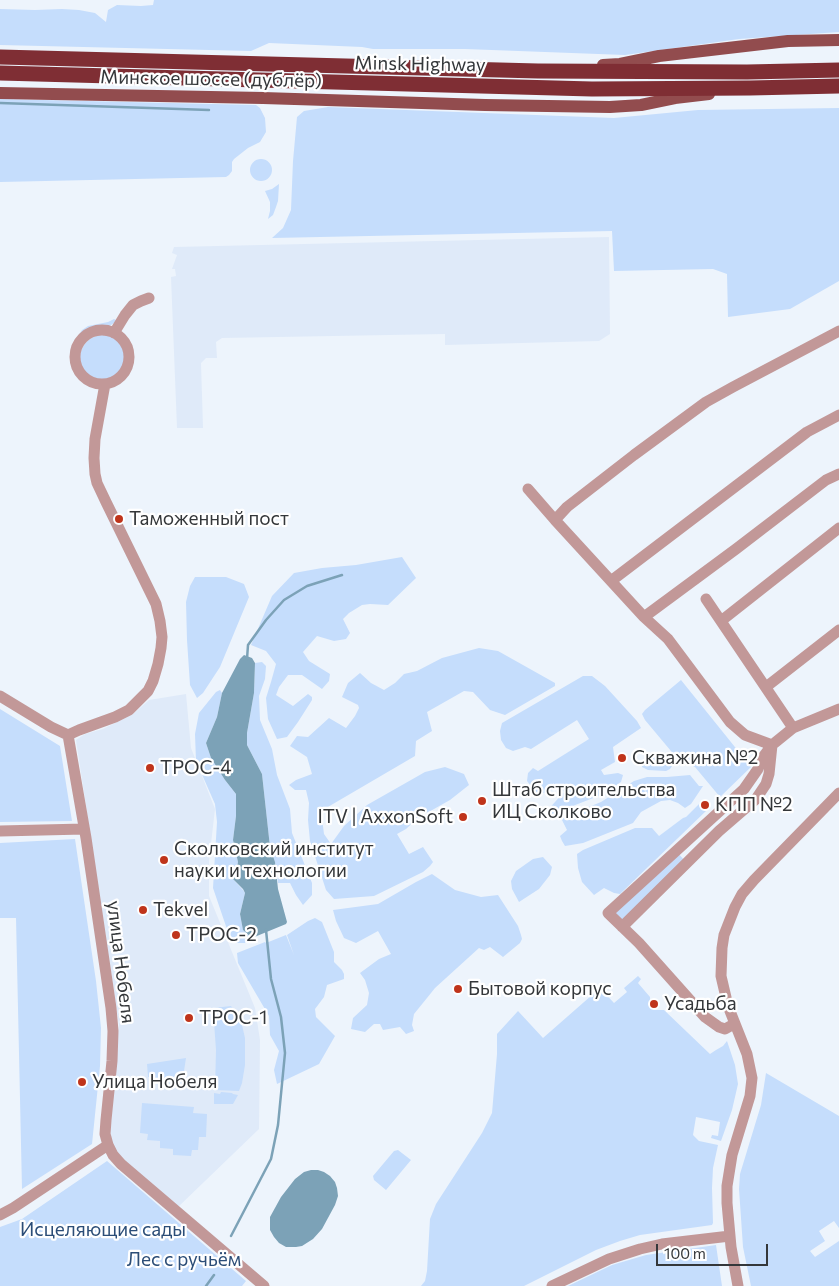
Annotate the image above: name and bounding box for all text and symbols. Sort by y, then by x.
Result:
street label: Minsk Highway [354,51,486,77]
street label: Минское шоссе (дублёр) [100,66,322,92]
place label: Таможенный пост [129,508,289,530]
marker: Таможенный пост [113,513,125,525]
place label: Скважина №2 [632,747,758,769]
marker: Скважина №2 [616,752,628,764]
place label: TPOC-4 [160,757,232,779]
marker: TPOC-4 [144,762,156,774]
place label: Штаб строительства ИЦ Сколково [492,779,675,823]
place label: КПП №2 [715,794,793,816]
marker: Штаб строительства ИЦ Сколково [476,795,488,807]
marker: КПП №2 [699,799,711,811]
place label: ITV | AxxonSoft [317,806,453,828]
marker: ITV | AxxonSoft [457,811,469,823]
place label: Сколковский институт науки и технологии [174,838,374,882]
marker: Сколковский институт науки и технологии [158,854,170,866]
street label: улица Нобеля [102,899,140,1025]
place label: Tekvel [153,899,208,921]
marker: Tekvel [137,904,149,916]
place label: TPOC-2 [186,924,257,946]
marker: TPOC-2 [170,929,182,941]
place label: Бытовой корпус [468,978,612,1000]
marker: Бытовой корпус [452,983,464,995]
place label: Усадьба [664,993,737,1015]
marker: Усадьба [648,998,660,1010]
place label: TPOC-1 [199,1007,267,1029]
marker: TPOC-1 [183,1012,195,1024]
place label: Улица Нобеля [92,1071,217,1093]
marker: Улица Нобеля [76,1076,88,1088]
park label: Исцеляющие сады [20,1219,186,1241]
scale bar [659,1234,772,1266]
text: 100 m [664,1244,706,1262]
park label: Лес с ручьём [127,1249,241,1271]

